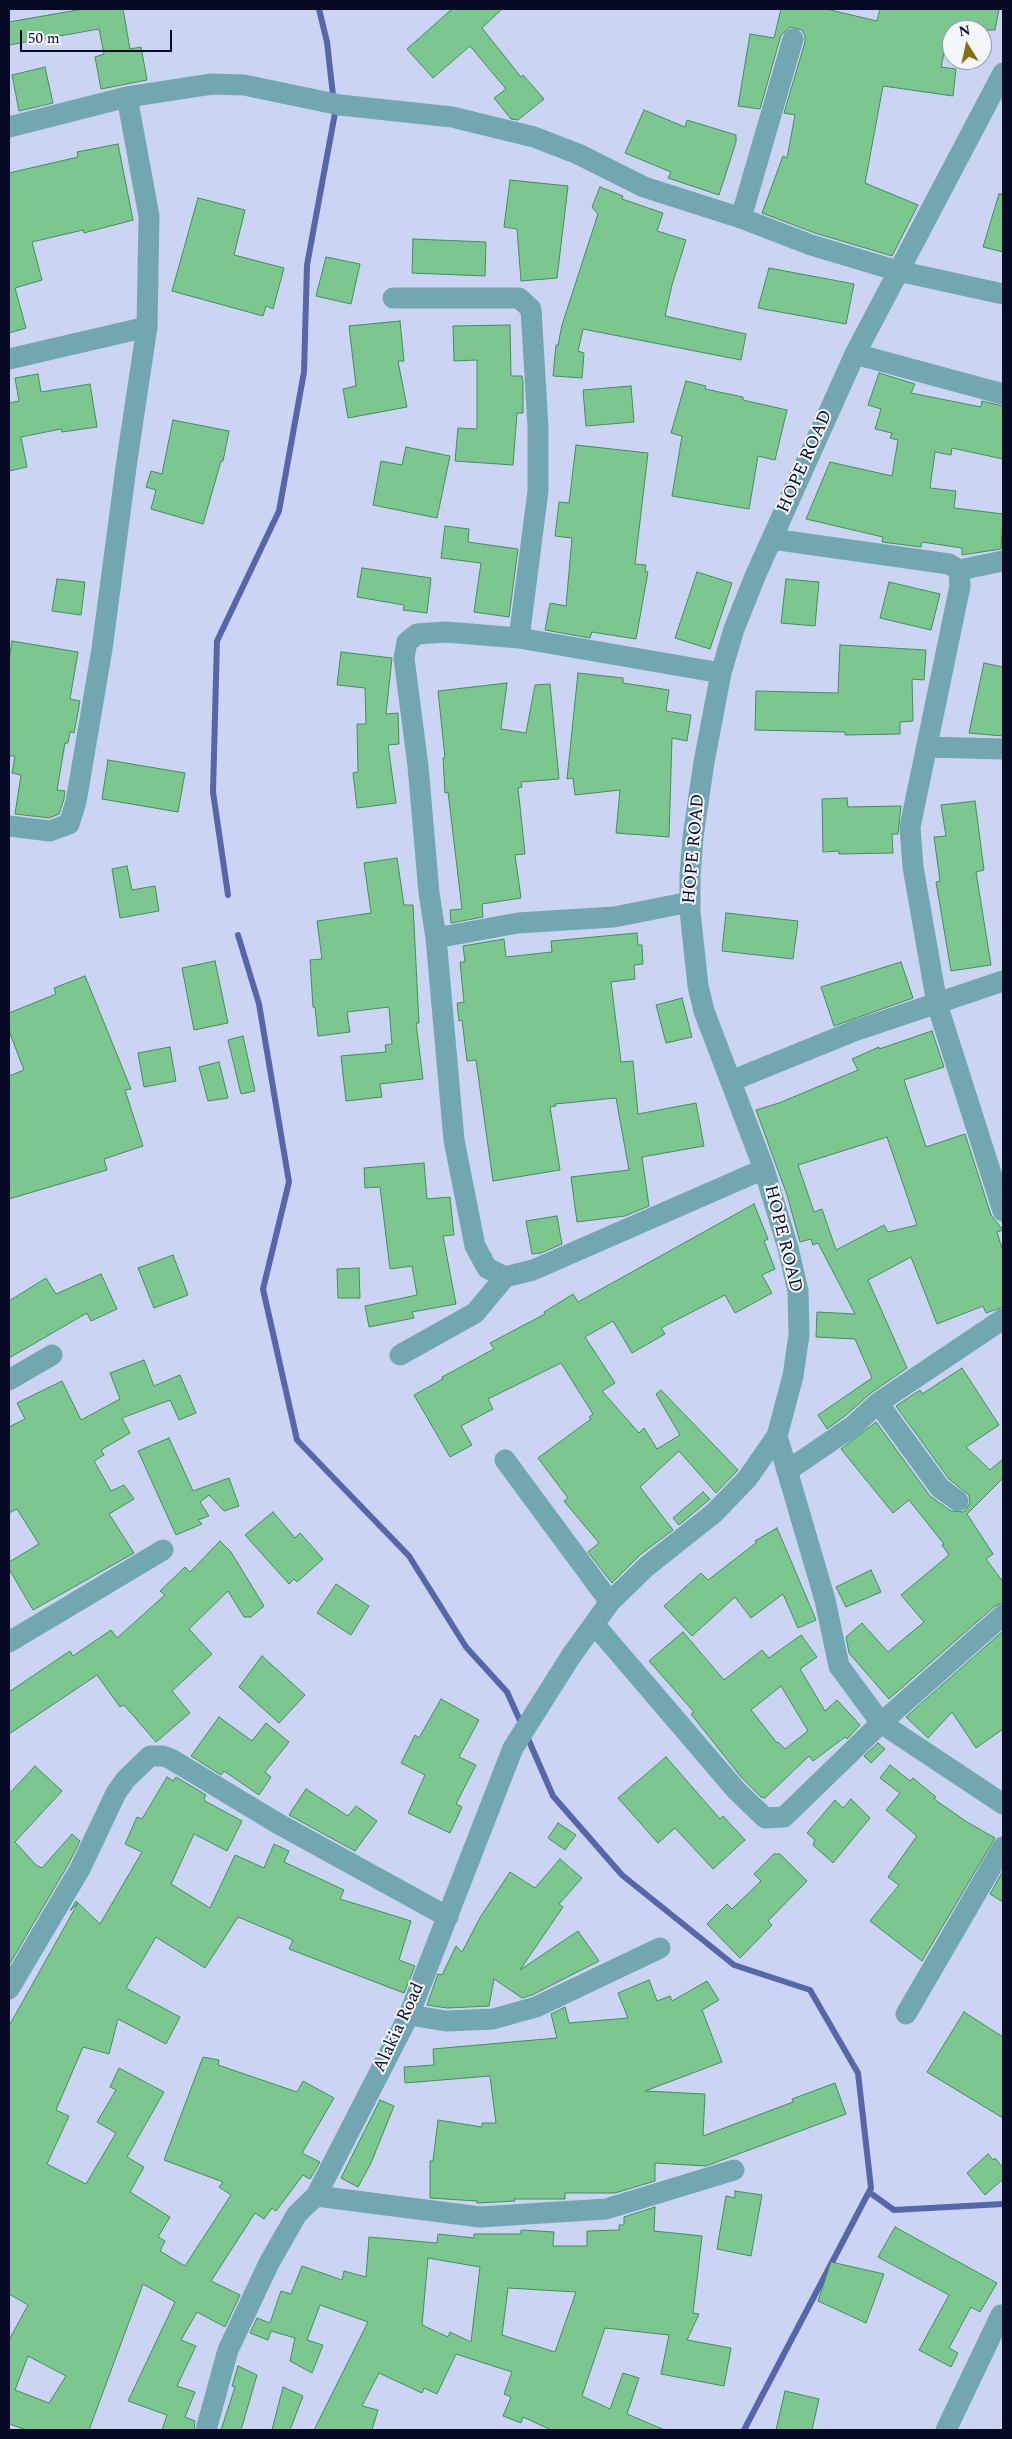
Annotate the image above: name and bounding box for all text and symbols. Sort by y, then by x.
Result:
text: N [957,19,972,42]
scale bar [22,20,175,52]
north arrow [942,20,992,70]
text: 50 m [28,27,60,50]
street label: HOPE ROAD [774,407,838,517]
street label: HOPE ROAD [679,793,711,905]
street label: HOPE ROAD [758,1183,806,1295]
street label: Alakia Road [370,1980,430,2076]

